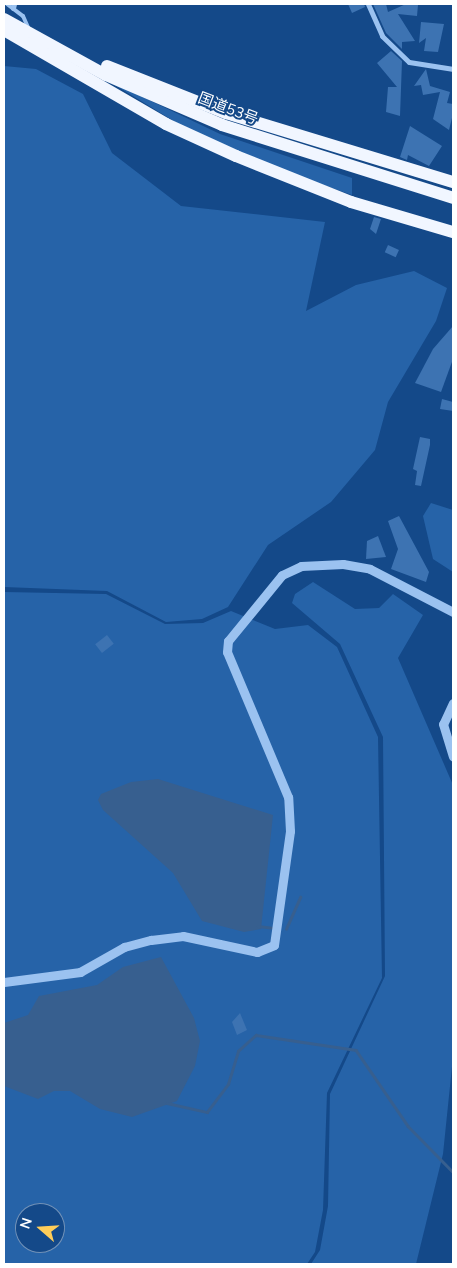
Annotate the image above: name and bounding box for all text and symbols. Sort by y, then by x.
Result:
street label: 国道53号 [195,89,261,129]
north arrow [15,1203,65,1253]
text: N [16,1215,37,1231]

